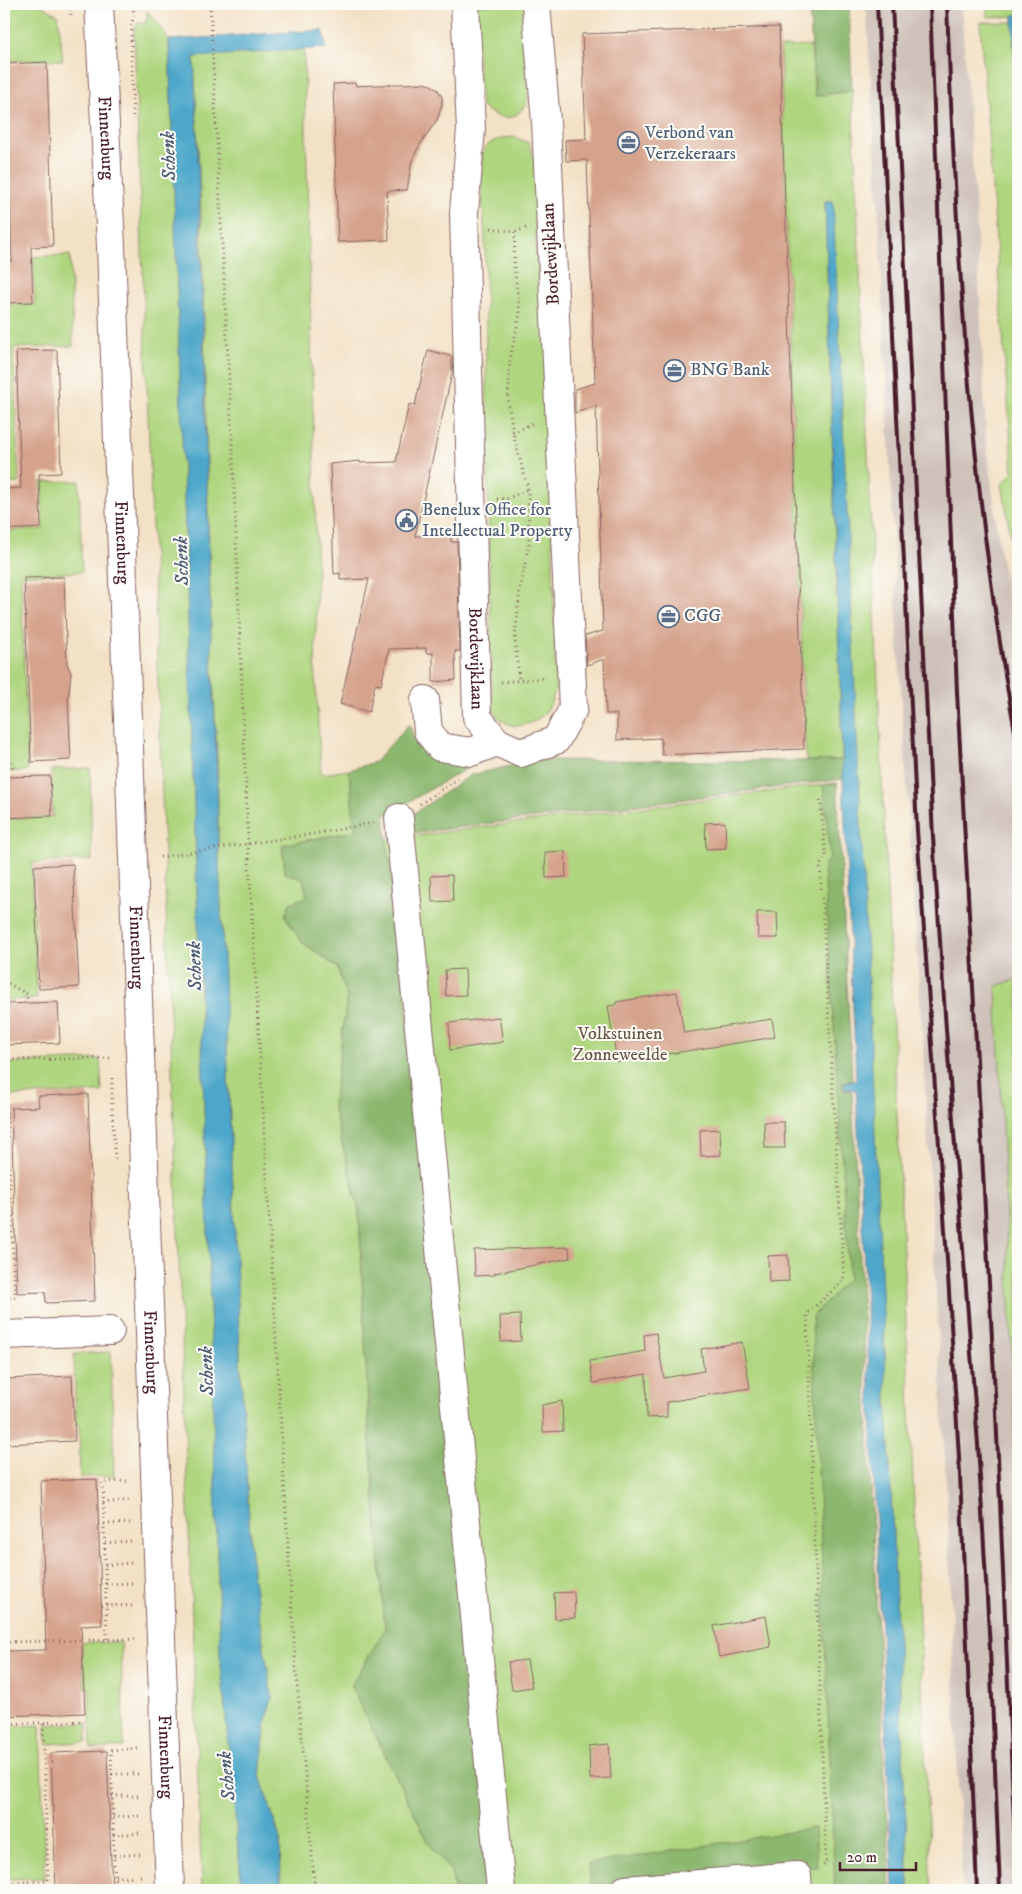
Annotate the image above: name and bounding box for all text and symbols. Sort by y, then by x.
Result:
street label: Finnenburg [93,95,119,181]
place label: Verbond van Verzekeraars [644,122,736,165]
water label: Schenk [157,131,181,182]
office icon: Verbond van Verzekeraars [617,131,641,155]
street label: Bordewijklaan [537,202,565,306]
office icon: BNG Bank [662,358,686,382]
place label: BNG Bank [690,359,770,381]
place label: Benelux Office for Intellectual Property [422,499,573,542]
street label: Finnenburg [109,500,134,585]
public building icon: Benelux Office for Intellectual Property [394,508,418,532]
water label: Schenk [170,536,194,587]
office icon: CGG [656,604,680,628]
place label: CGG [684,605,722,627]
street label: Bordewijklaan [463,607,488,711]
street label: Finnenburg [124,905,149,990]
water label: Schenk [183,941,207,992]
park label: Volkstuinen Zonneweelde [573,1023,667,1066]
street label: Finnenburg [138,1310,163,1395]
water label: Schenk [195,1346,219,1397]
street label: Finnenburg [153,1714,178,1799]
water label: Schenk [213,1750,241,1803]
scale bar [840,1839,916,1871]
text: 20 m [847,1848,877,1867]

